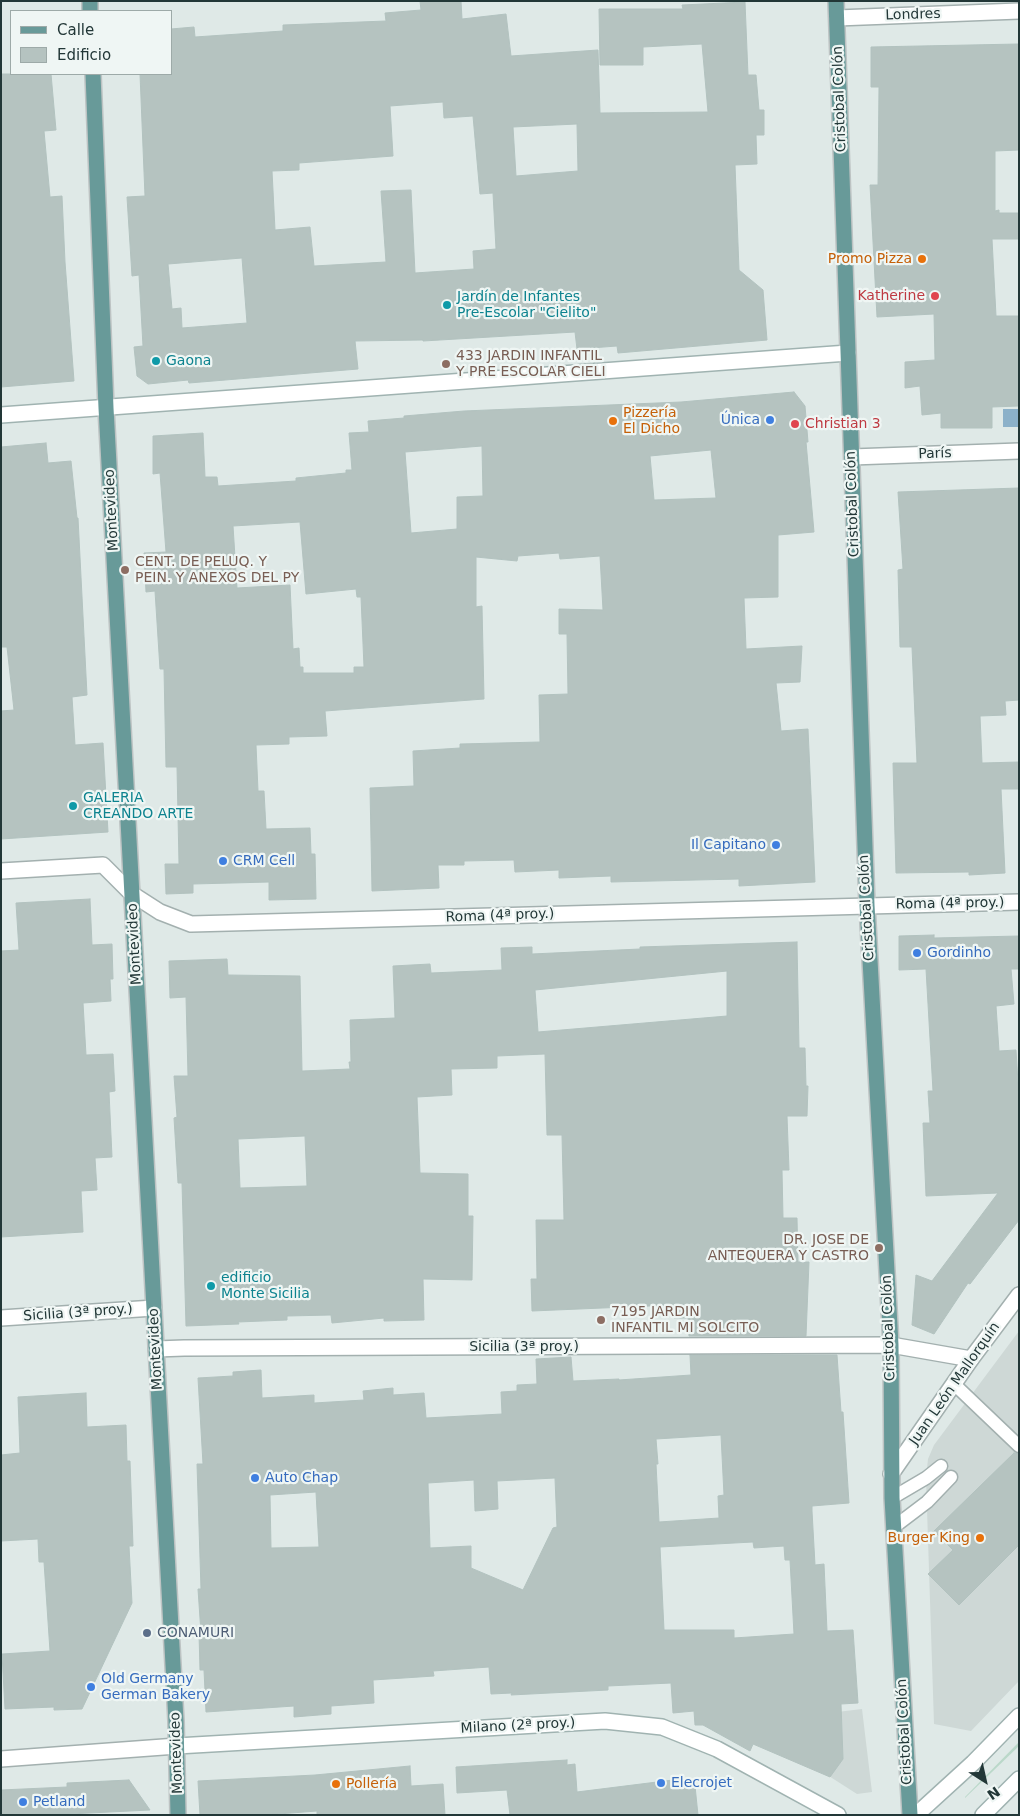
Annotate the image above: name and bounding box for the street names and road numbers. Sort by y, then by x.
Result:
street label: Londres [885,6,941,24]
street label: Cristobal Colón [830,46,850,152]
street label: París [918,445,952,463]
street label: Cristobal Colón [843,451,863,557]
street label: Montevideo [101,469,123,551]
street label: Cristobal Colón [856,855,878,961]
street label: Roma (4ª proy.) [895,895,1005,913]
street label: Montevideo [124,903,146,985]
street label: Roma (4ª proy.) [445,906,555,926]
street label: Cristobal Colón [879,1275,899,1381]
street label: Sicilia (3ª proy.) [23,1301,133,1325]
street label: Montevideo [145,1308,167,1390]
street label: Juan León Mallorquín [906,1319,1004,1449]
street label: Sicilia (3ª proy.) [469,1339,579,1355]
street label: Cristobal Colón [894,1679,916,1785]
street label: Montevideo [167,1712,187,1794]
street label: Milano (2ª proy.) [460,1715,576,1737]

